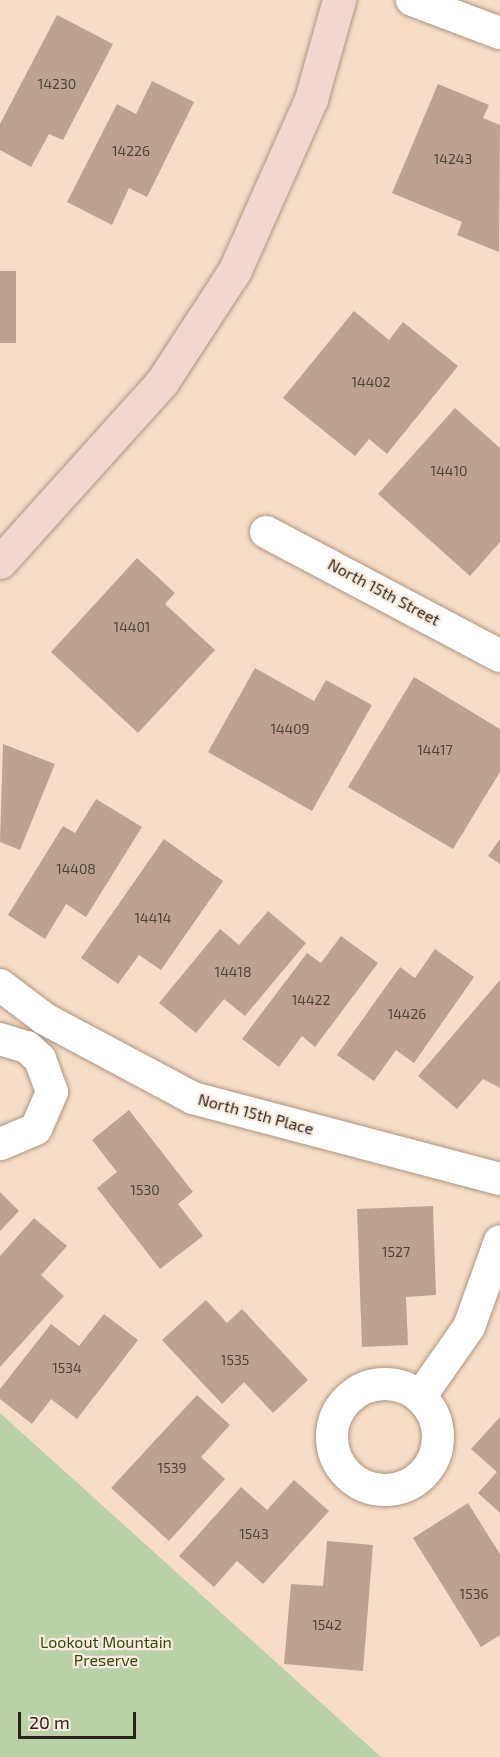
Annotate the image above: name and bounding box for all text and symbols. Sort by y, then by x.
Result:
house number: 14230 [38,76,76,92]
house number: 14226 [112,143,150,159]
house number: 14243 [434,151,472,167]
house number: 14402 [351,374,391,390]
house number: 14410 [431,463,467,479]
street label: North 15th Street [325,554,443,630]
house number: 14401 [114,619,150,635]
house number: 14409 [270,721,310,737]
house number: 14417 [417,742,453,758]
house number: 14408 [56,861,96,877]
house number: 14414 [135,910,171,926]
house number: 14418 [215,964,251,980]
house number: 14422 [292,992,330,1008]
house number: 14426 [388,1006,426,1022]
street label: North 15th Place [196,1089,316,1139]
house number: 1530 [130,1182,160,1198]
house number: 1527 [382,1244,410,1260]
house number: 1535 [221,1352,249,1368]
house number: 1534 [52,1360,82,1376]
house number: 1539 [158,1460,186,1476]
house number: 1543 [239,1526,269,1542]
house number: 1536 [460,1586,488,1602]
house number: 1542 [312,1617,342,1633]
park label: Lookout Mountain Preserve [40,1632,172,1670]
scale bar [21,1700,140,1738]
text: 20 m [29,1711,70,1733]

